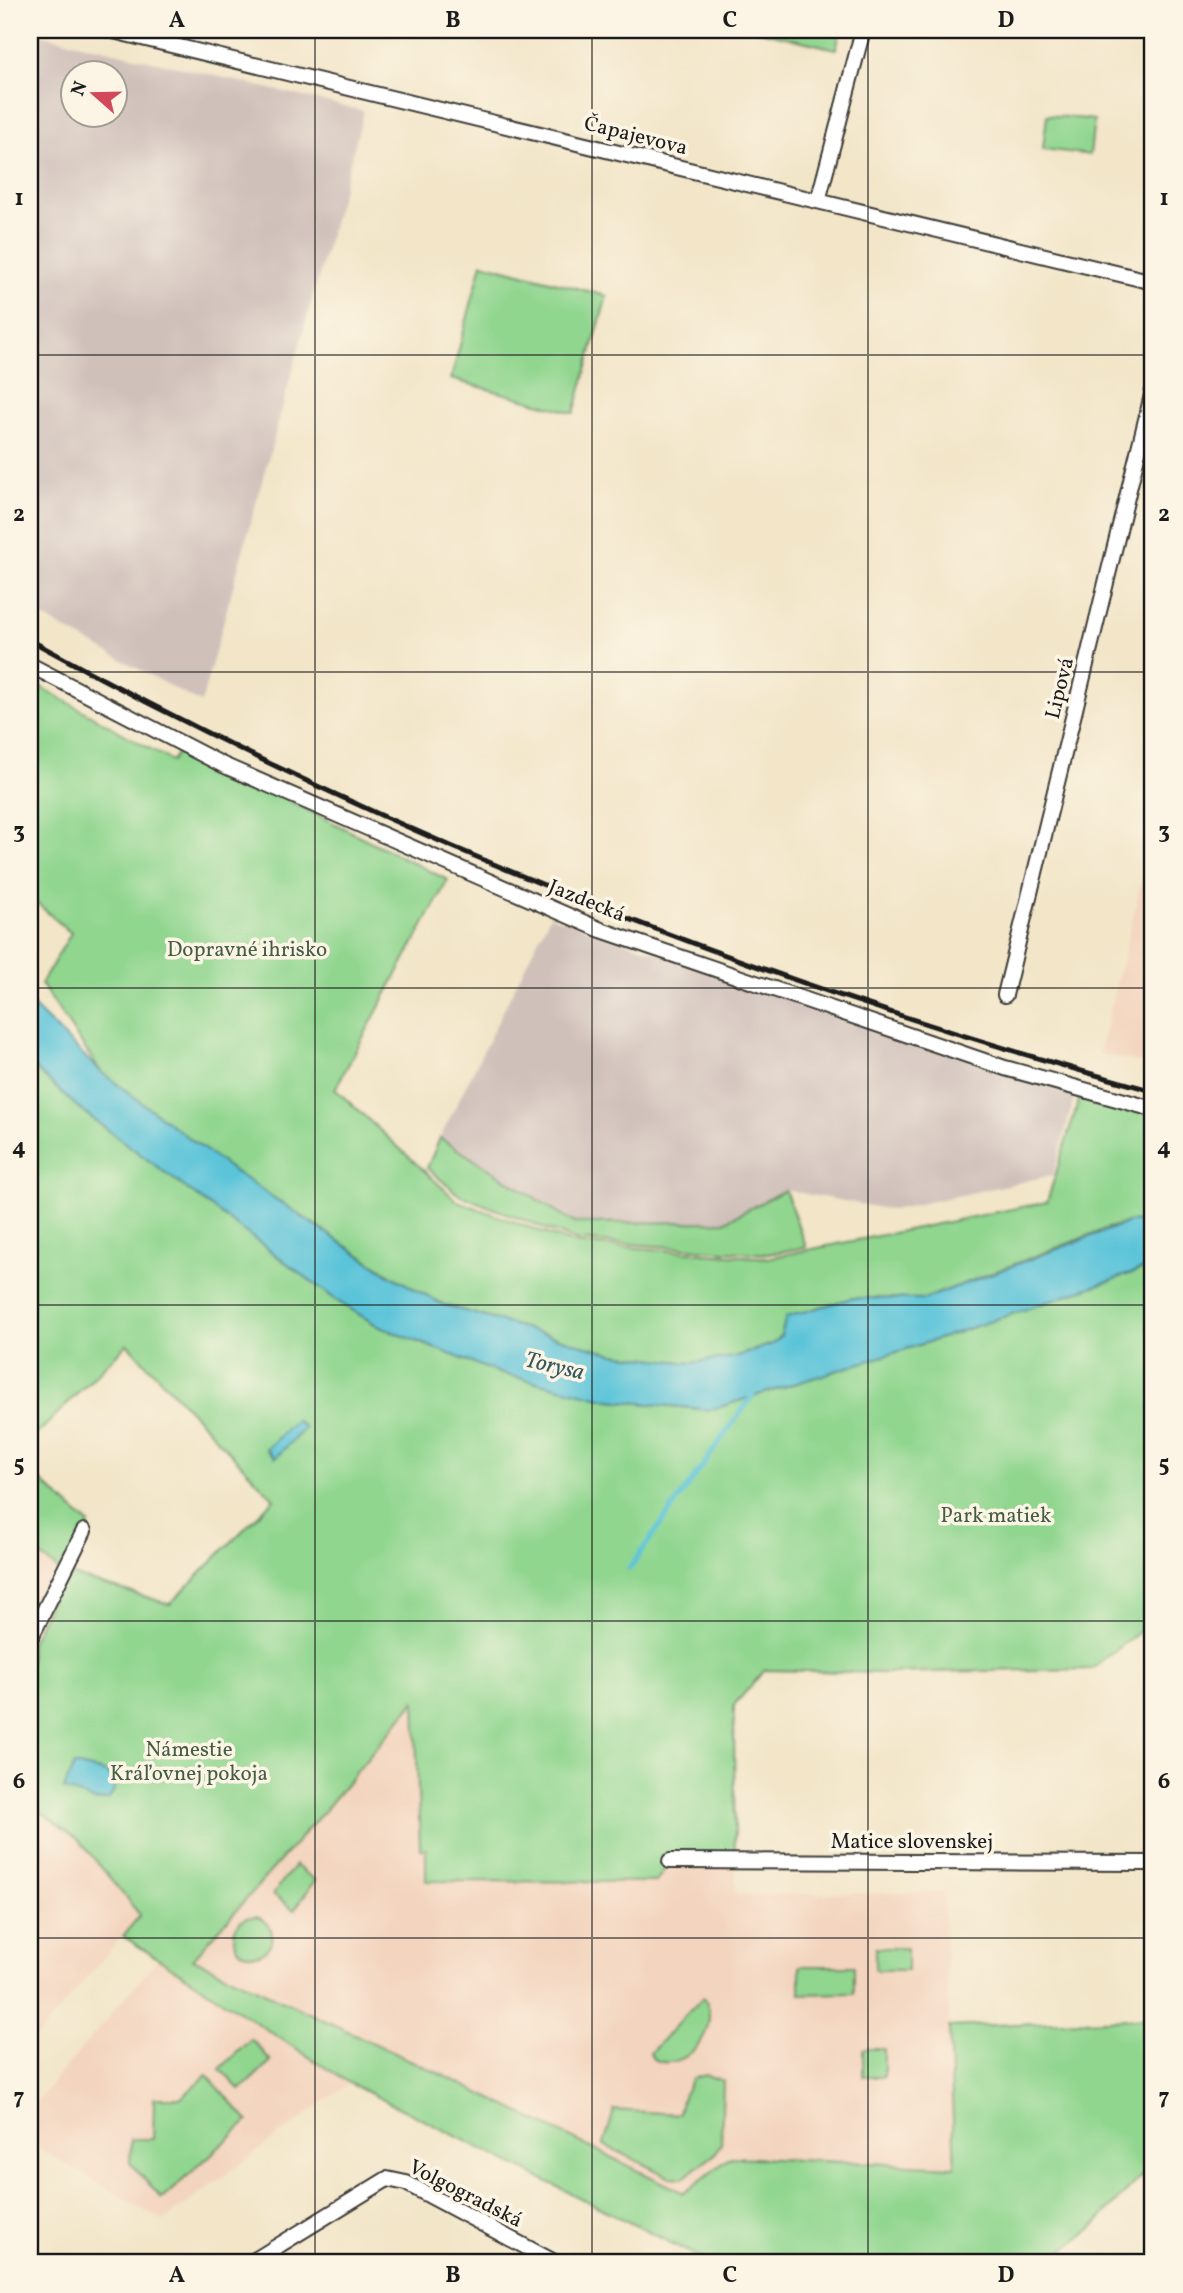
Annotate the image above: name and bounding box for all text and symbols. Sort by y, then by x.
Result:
text: A [169,5,185,37]
text: B [445,5,461,37]
text: C [723,5,737,37]
text: D [998,5,1015,37]
north arrow [60,60,130,130]
text: N [65,78,95,100]
street label: Čapajevova [581,110,690,163]
text: 1 [14,183,24,215]
text: 1 [1159,183,1169,215]
text: 2 [13,499,25,531]
text: 2 [1158,499,1170,531]
street label: Lipová [1039,654,1082,722]
text: 3 [13,816,25,848]
text: 3 [1158,816,1170,848]
street label: Jazdecká [544,873,629,930]
park label: Dopravné ihrisko [167,936,327,965]
text: 4 [12,1132,26,1164]
text: 4 [1157,1132,1171,1164]
water label: Torysa [522,1345,587,1389]
text: 5 [13,1449,25,1481]
text: 5 [1158,1449,1170,1481]
park label: Park matiek [941,1502,1052,1531]
park label: Námestie Kráľovnej pokoja [110,1736,268,1789]
text: 6 [13,1766,25,1798]
text: 6 [1158,1766,1170,1798]
street label: Matice slovenskej [831,1828,993,1857]
text: 7 [14,2082,25,2114]
text: 7 [1159,2082,1170,2114]
street label: Volgogradská [403,2153,527,2235]
text: A [169,2260,185,2292]
text: B [445,2260,461,2292]
text: C [723,2260,737,2292]
text: D [998,2260,1015,2292]

